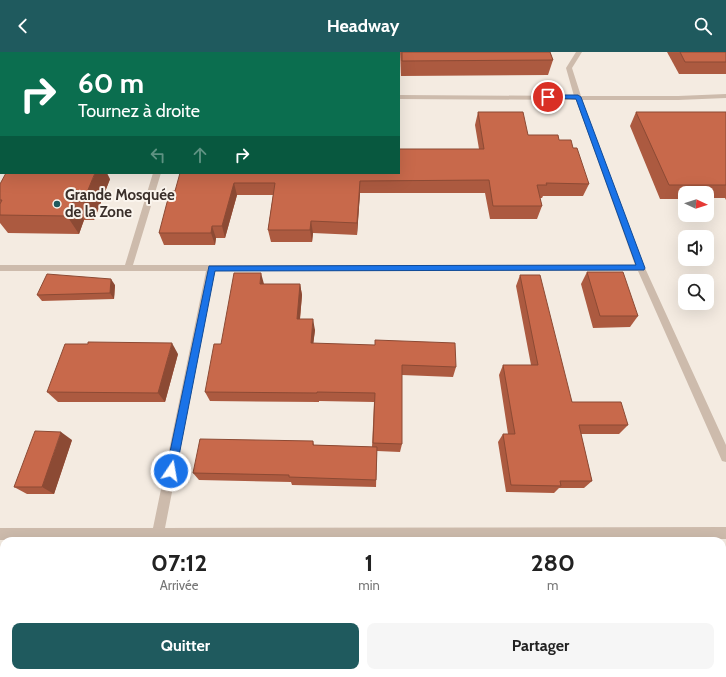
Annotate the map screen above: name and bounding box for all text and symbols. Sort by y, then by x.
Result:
icon: back [12,15,34,37]
text: Headway [327,15,399,37]
icon: search [692,15,714,37]
text: 60 m [78,66,144,100]
icon: right [12,68,64,120]
pin [531,80,565,114]
icon: arrive [537,86,559,108]
text: Tournez à droite [78,100,200,122]
icon: left [147,144,169,166]
icon: ahead [189,144,211,166]
icon: right [231,144,253,166]
place label: Grande Mosquée de la Zone [65,186,175,221]
north arrow [678,186,714,222]
map controls [678,186,714,310]
marker: Grande Mosquée de la Zone [52,199,62,209]
button: sound [678,230,714,266]
button: search [678,274,714,310]
position arrow [150,450,192,492]
text: 07:12 [151,548,207,577]
text: 1 [365,548,373,577]
text: 280 [531,548,575,577]
text: Arrivée [160,577,198,593]
text: min [358,577,380,593]
text: m [547,577,559,593]
button: Quitter [12,623,359,669]
button: Partager [367,623,714,669]

